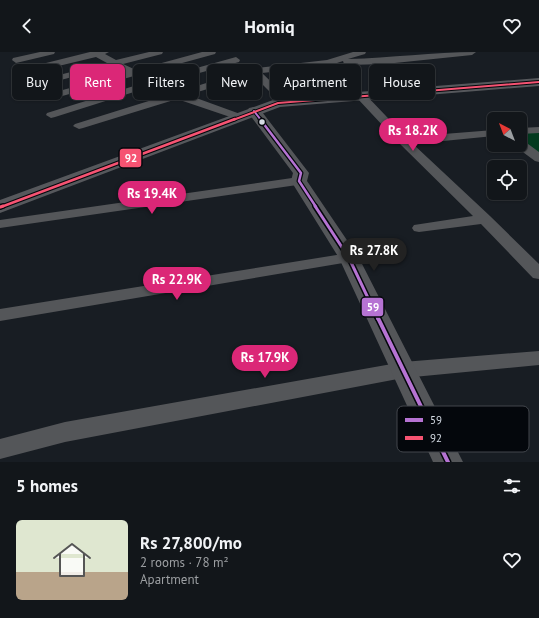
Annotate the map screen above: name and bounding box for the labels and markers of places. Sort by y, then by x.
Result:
unlabelled marker [257,117,267,127]
pin: Rs 18.2K [372,118,454,152]
pin: Rs 19.4K [111,181,193,215]
pin: Rs 27.8K [333,238,415,272]
pin: Rs 22.9K [136,267,218,301]
pin: Rs 17.9K [224,345,306,379]

